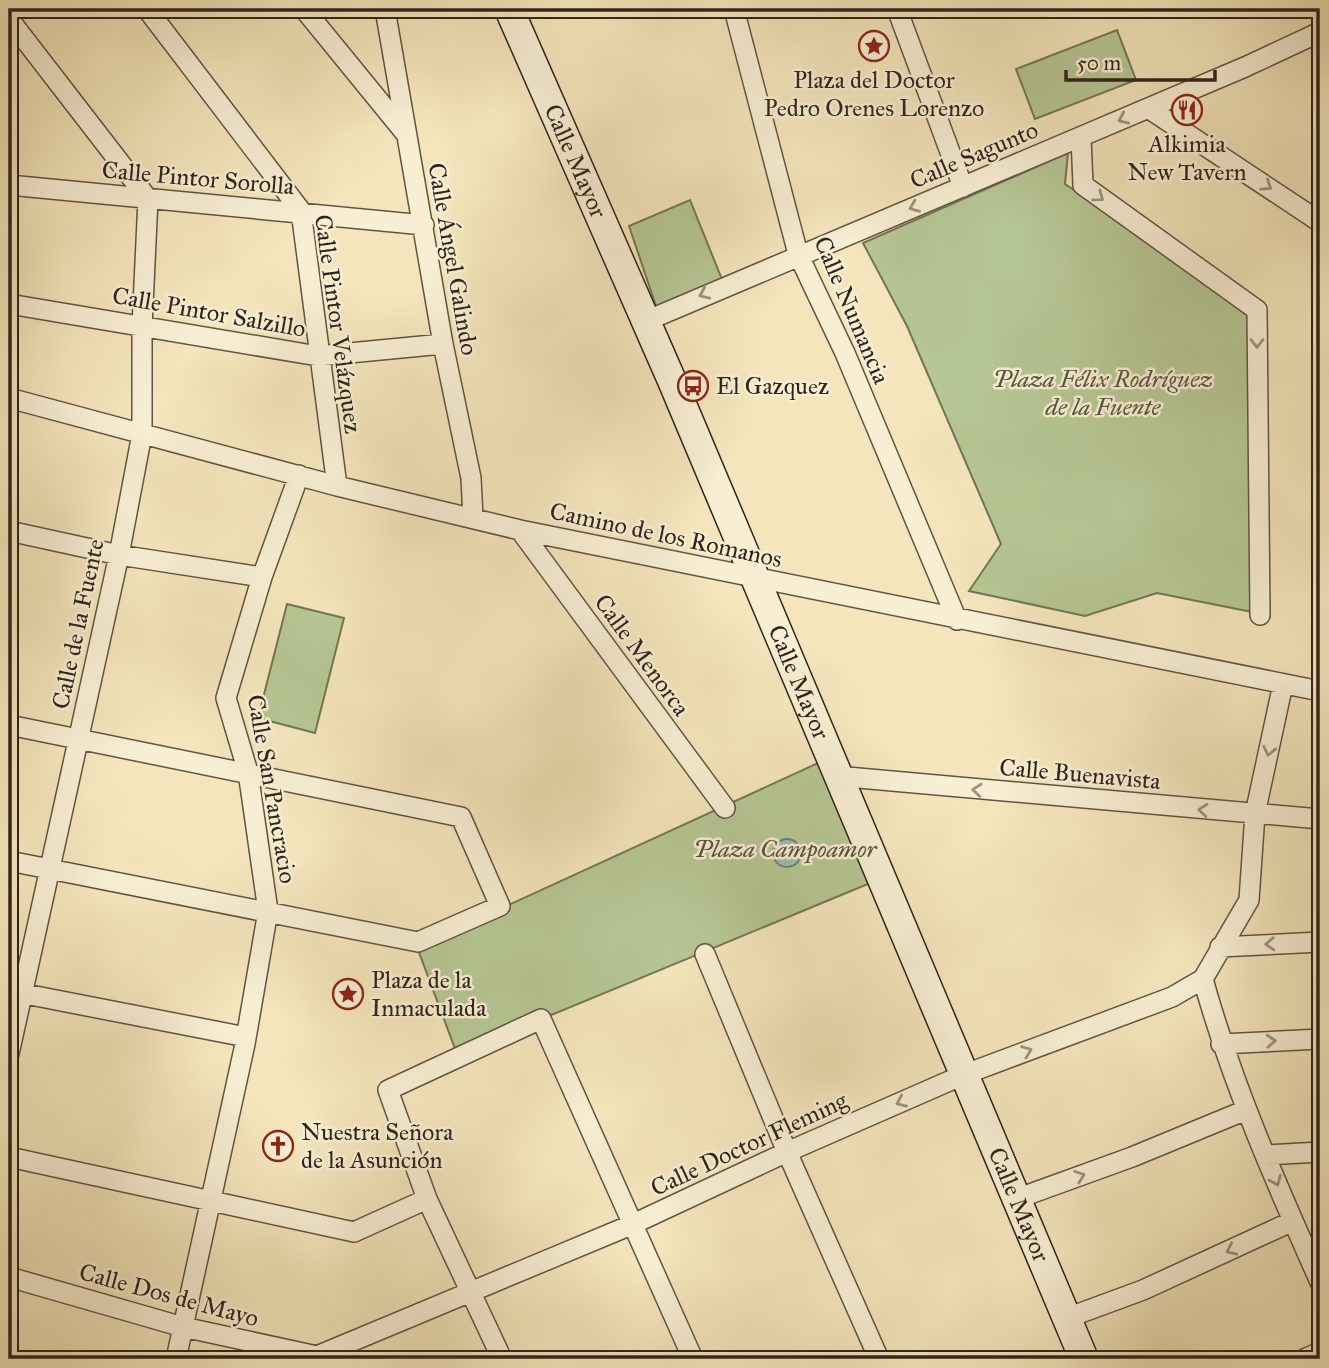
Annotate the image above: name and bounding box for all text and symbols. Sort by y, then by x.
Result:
place icon: Plaza del Doctor Pedro Orenes Lorenzo [857,29,891,63]
scale bar [1066,38,1215,82]
text: 50 m [1077,50,1122,76]
place label: Plaza del Doctor Pedro Orenes Lorenzo [764,65,984,123]
restaurant icon: Alkimia New Tavern [1170,93,1204,127]
street label: Calle Mayor [538,99,614,223]
one-way arrow [1118,110,1130,124]
street label: Calle Sagunto [905,115,1043,195]
place label: Alkimia New Tavern [1128,129,1247,187]
street label: Calle Pintor Sorolla [101,155,296,201]
street label: Calle Ángel Galindo [421,161,485,357]
one-way arrow [1259,178,1272,190]
one-way arrow [1091,189,1104,201]
one-way arrow [908,199,920,213]
street label: Calle Pintor Velázquez [308,213,368,435]
street label: Calle Numancia [807,232,897,389]
street label: Calle Pintor Salzillo [110,280,308,344]
one-way arrow [698,286,711,300]
one-way arrow [1249,338,1265,349]
park label: Plaza Félix Rodríguez de la Fuente [993,364,1213,422]
bus stop icon: El Gazquez [676,369,710,403]
place label: El Gazquez [716,371,829,401]
street label: Camino de los Romanos [547,496,785,574]
street label: Calle de la Fuente [45,536,111,712]
street label: Calle Menorca [588,588,697,723]
street label: Calle Mayor [762,620,836,744]
street label: Calle San Pancracio [241,692,303,886]
one-way arrow [1262,744,1277,756]
street label: Calle Buenavista [998,752,1163,796]
one-way arrow [971,783,982,798]
one-way arrow [1198,803,1209,818]
park label: Plaza Campoamor [693,834,878,864]
one-way arrow [1264,936,1275,951]
place label: Plaza de la Inmaculada [371,965,487,1023]
place icon: Plaza de la Inmaculada [331,977,365,1011]
one-way arrow [1265,1034,1276,1049]
one-way arrow [1021,1045,1033,1059]
street label: Calle Doctor Fleming [646,1085,853,1203]
one-way arrow [896,1094,908,1108]
place label: Nuestra Señora de la Asunción [301,1117,454,1175]
church icon: Nuestra Señora de la Asunción [261,1129,295,1163]
street label: Calle Mayor [982,1143,1056,1267]
one-way arrow [1074,1170,1086,1184]
one-way arrow [1268,1174,1282,1186]
one-way arrow [1226,1241,1238,1255]
street label: Calle Dos de Mayo [76,1257,262,1333]

